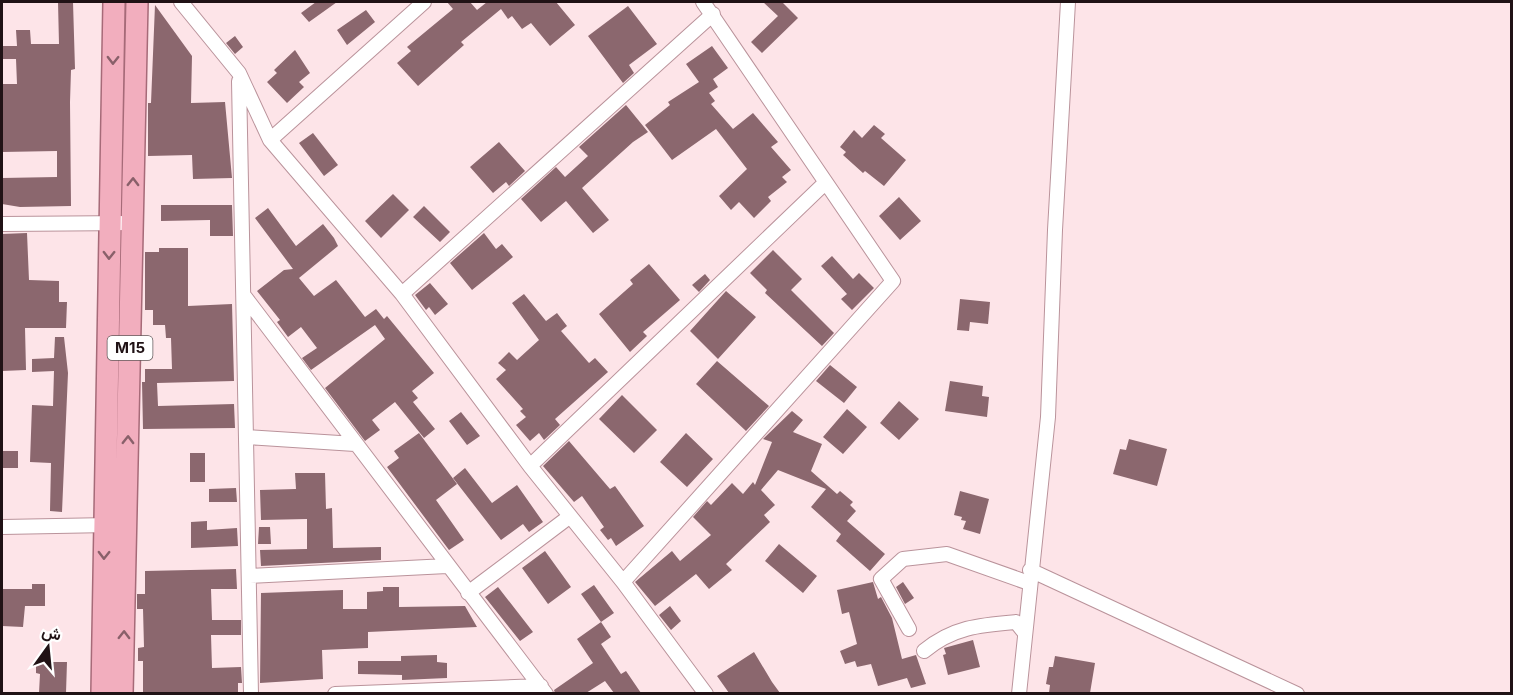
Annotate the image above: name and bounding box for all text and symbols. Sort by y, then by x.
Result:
one-way arrow [107,55,119,64]
one-way arrow [127,178,139,187]
one-way arrow [103,250,116,259]
road number: M15 [108,336,152,360]
one-way arrow [121,436,134,445]
one-way arrow [98,550,110,559]
north arrow [18,617,78,677]
text: ش [40,620,64,645]
one-way arrow [117,631,130,640]

